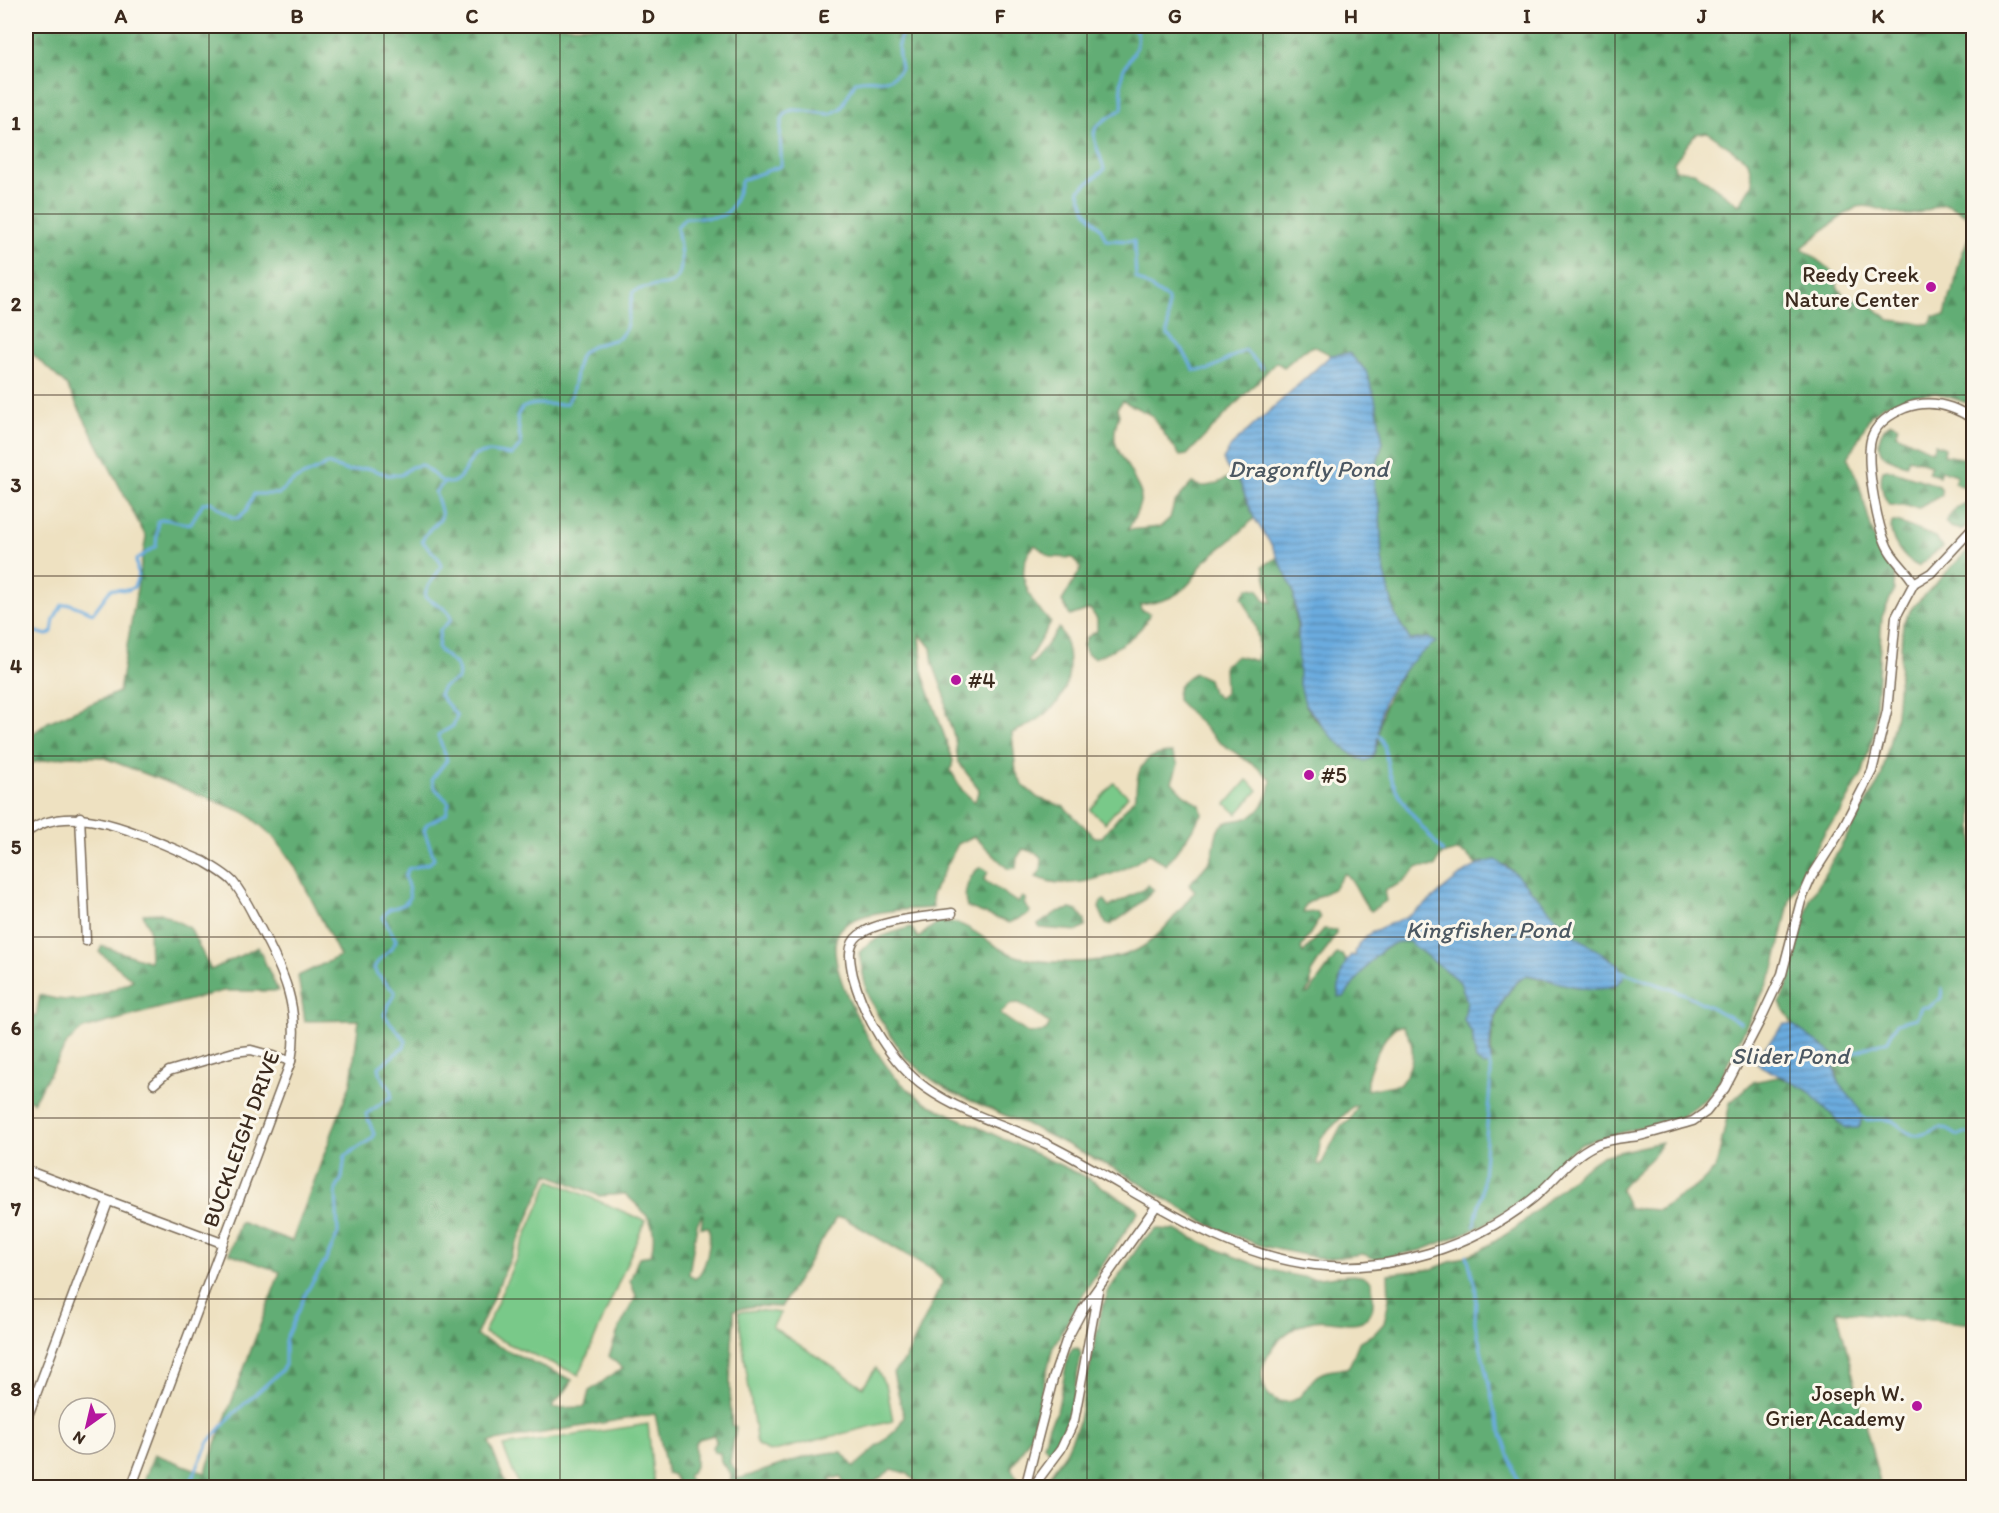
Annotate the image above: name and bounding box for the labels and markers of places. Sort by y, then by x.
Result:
place label: Reedy Creek Nature Center [1785,261,1920,313]
marker: Reedy Creek Nature Center [1924,280,1938,294]
place label: #4 [968,667,996,694]
marker: #4 [949,673,963,687]
place label: #5 [1321,762,1347,789]
marker: #5 [1302,768,1316,782]
place label: Joseph W. Grier Academy [1765,1380,1906,1432]
marker: Joseph W. Grier Academy [1910,1399,1924,1413]

